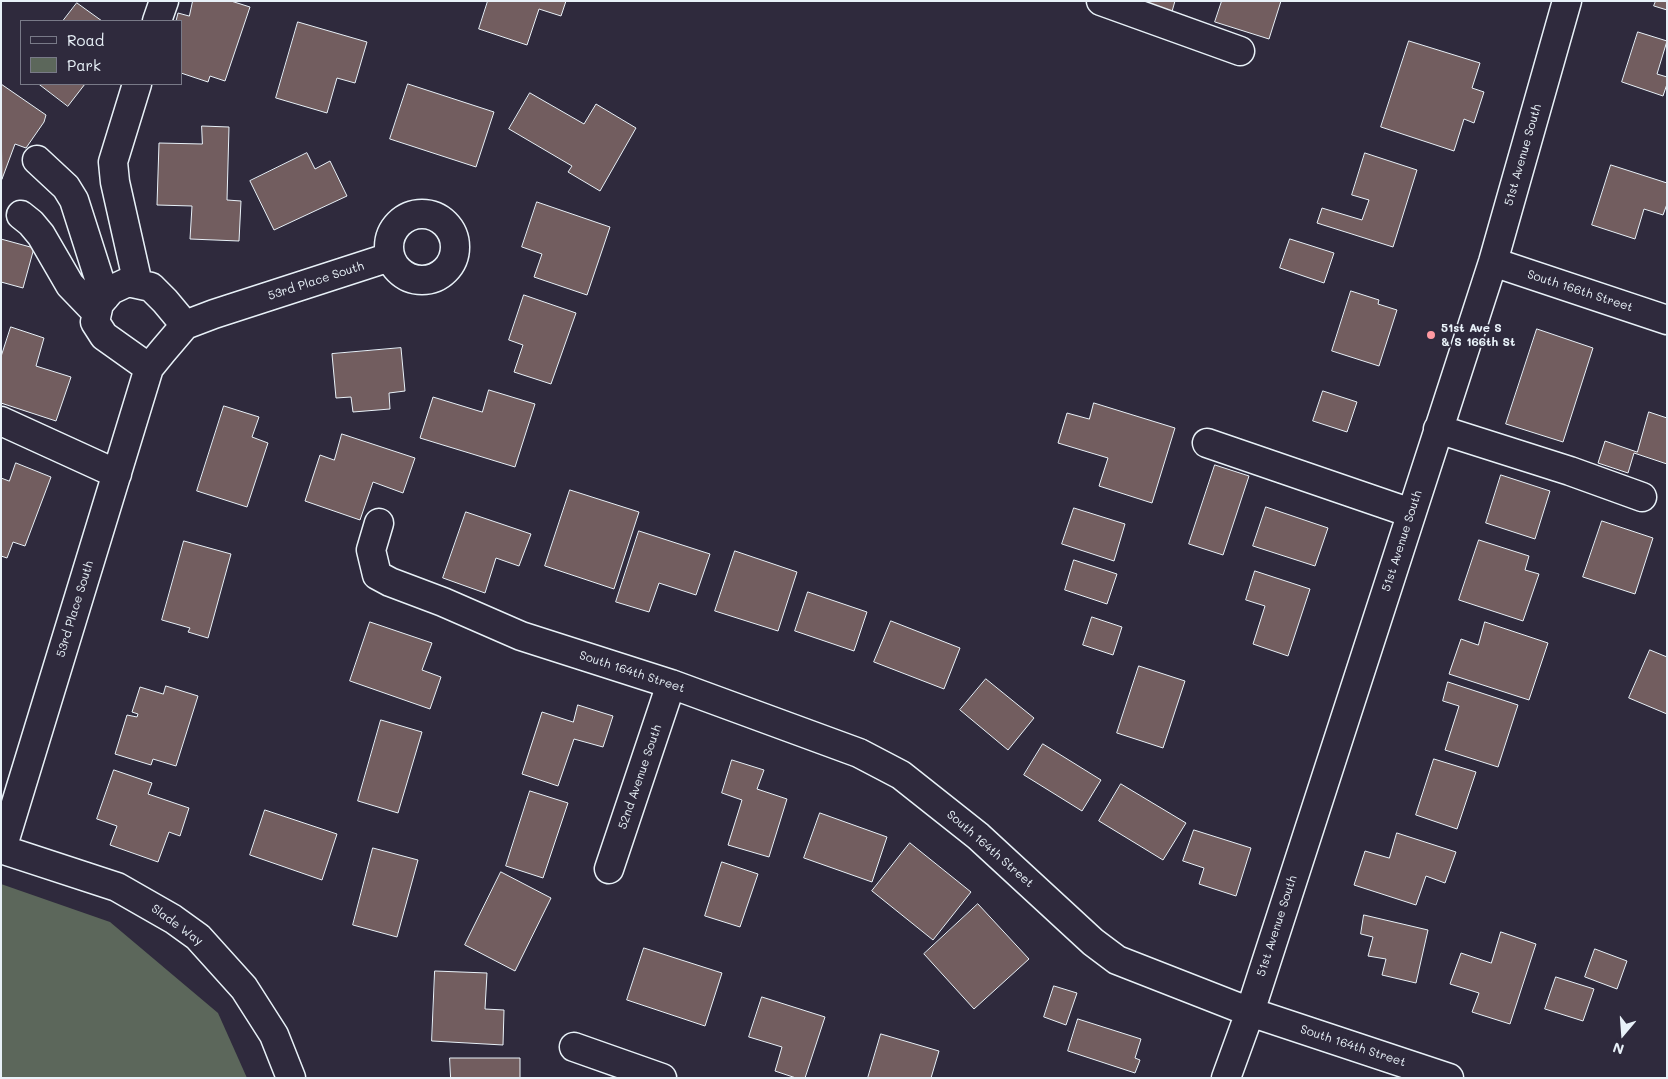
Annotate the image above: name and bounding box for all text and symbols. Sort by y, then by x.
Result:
legend [20,20,182,85]
text: Road [67,30,104,50]
text: Park [67,55,101,75]
street label: 51st Avenue South [1502,102,1544,208]
street label: 53rd Place South [266,259,366,303]
street label: South 166th Street [1525,267,1635,315]
place label: 51st Ave S & S 166th St [1441,321,1515,349]
marker: 51st Ave S & S 166th St [1425,329,1437,341]
street label: 51st Avenue South [1379,489,1425,593]
street label: 53rd Place South [53,559,97,659]
street label: South 164th Street [577,648,687,696]
street label: 52nd Avenue South [615,723,665,831]
street label: South 164th Street [944,807,1036,891]
street label: 51st Avenue South [1254,874,1300,978]
street label: Slade Way [148,901,206,949]
north arrow [1598,1009,1648,1059]
street label: South 164th Street [1298,1022,1408,1070]
text: N [1610,1038,1626,1059]

